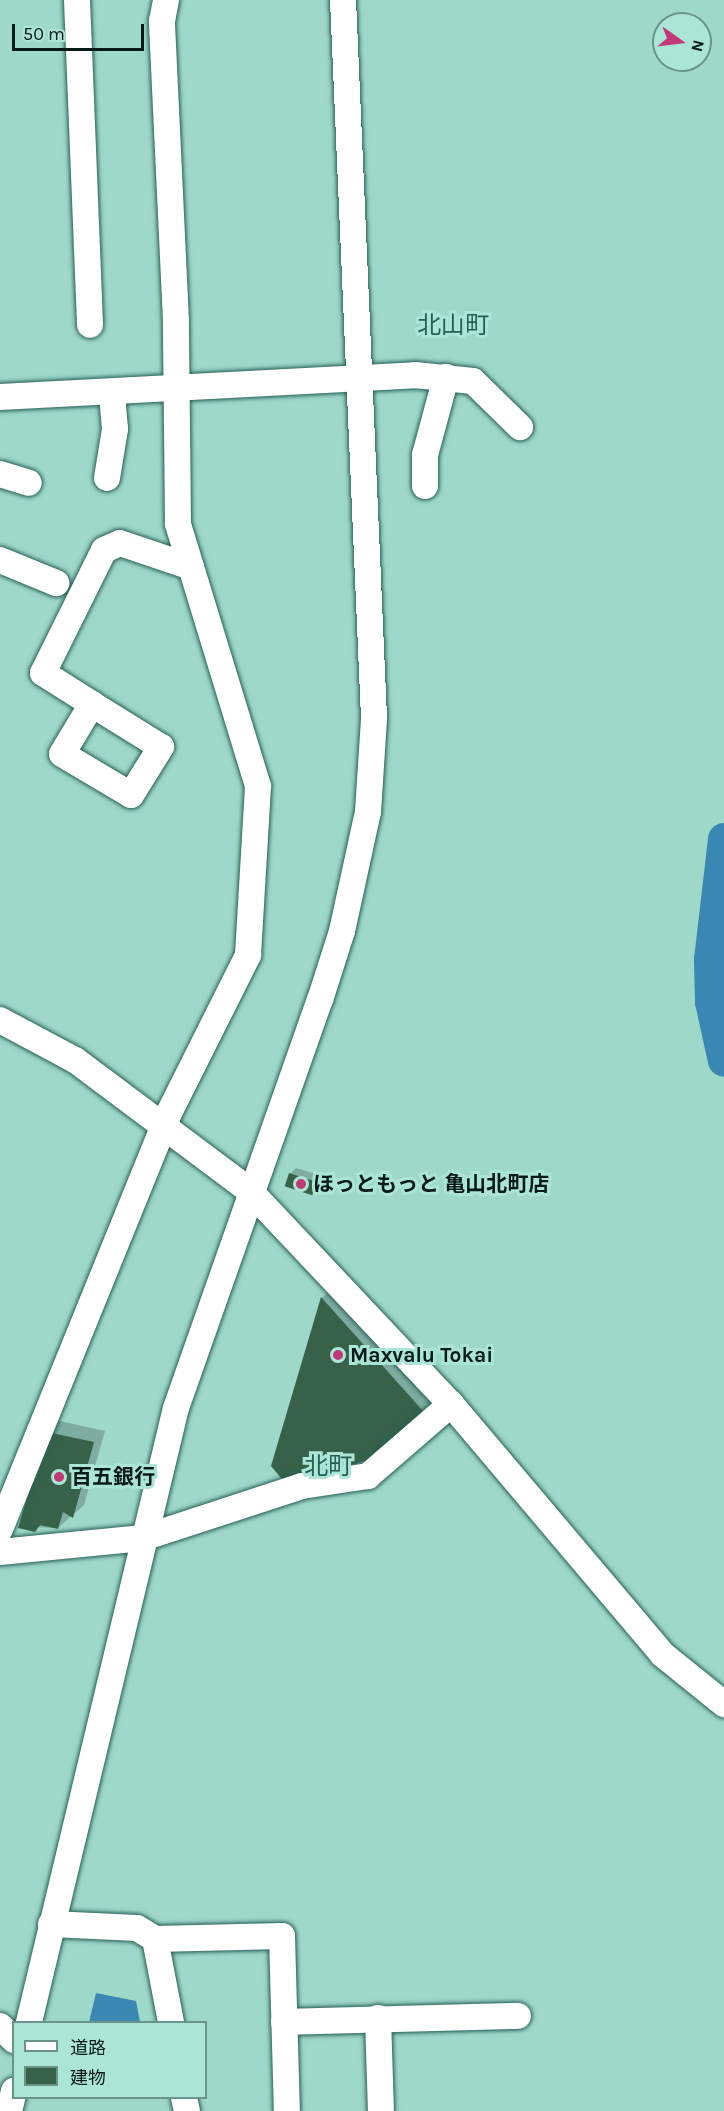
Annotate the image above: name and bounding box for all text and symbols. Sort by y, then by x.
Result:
scale bar [15,12,147,50]
north arrow [652,12,712,72]
text: 50 m [23,23,65,45]
text: N [687,38,709,54]
district label: 北山町 [417,312,489,340]
place label: ほっともっと 亀山北町店 [313,1171,549,1197]
marker: ほっともっと 亀山北町店 [294,1177,308,1191]
place label: Maxvalu Tokai [350,1342,493,1368]
marker: Maxvalu Tokai [331,1348,345,1362]
district label: 北町 [304,1453,352,1481]
place label: 百五銀行 [71,1464,155,1490]
marker: 百五銀行 [52,1470,66,1484]
legend [12,2021,207,2099]
text: 道路 [70,2037,106,2059]
text: 建物 [70,2067,106,2089]

